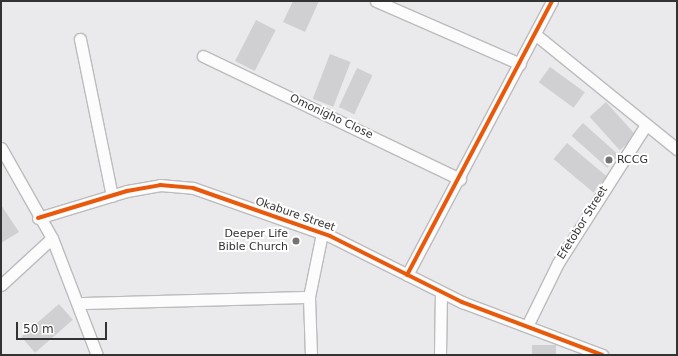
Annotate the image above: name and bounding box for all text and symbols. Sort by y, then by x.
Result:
street label: Omonigho Close [287,92,375,142]
place label: RCCG [617,153,648,167]
marker: RCCG [604,155,614,165]
street label: Efetobor Street [555,184,611,262]
street label: Okabure Street [253,195,337,235]
place label: Deeper Life Bible Church [218,228,288,254]
marker: Deeper Life Bible Church [291,236,301,246]
scale bar [18,314,109,340]
text: 50 m [23,322,54,336]

